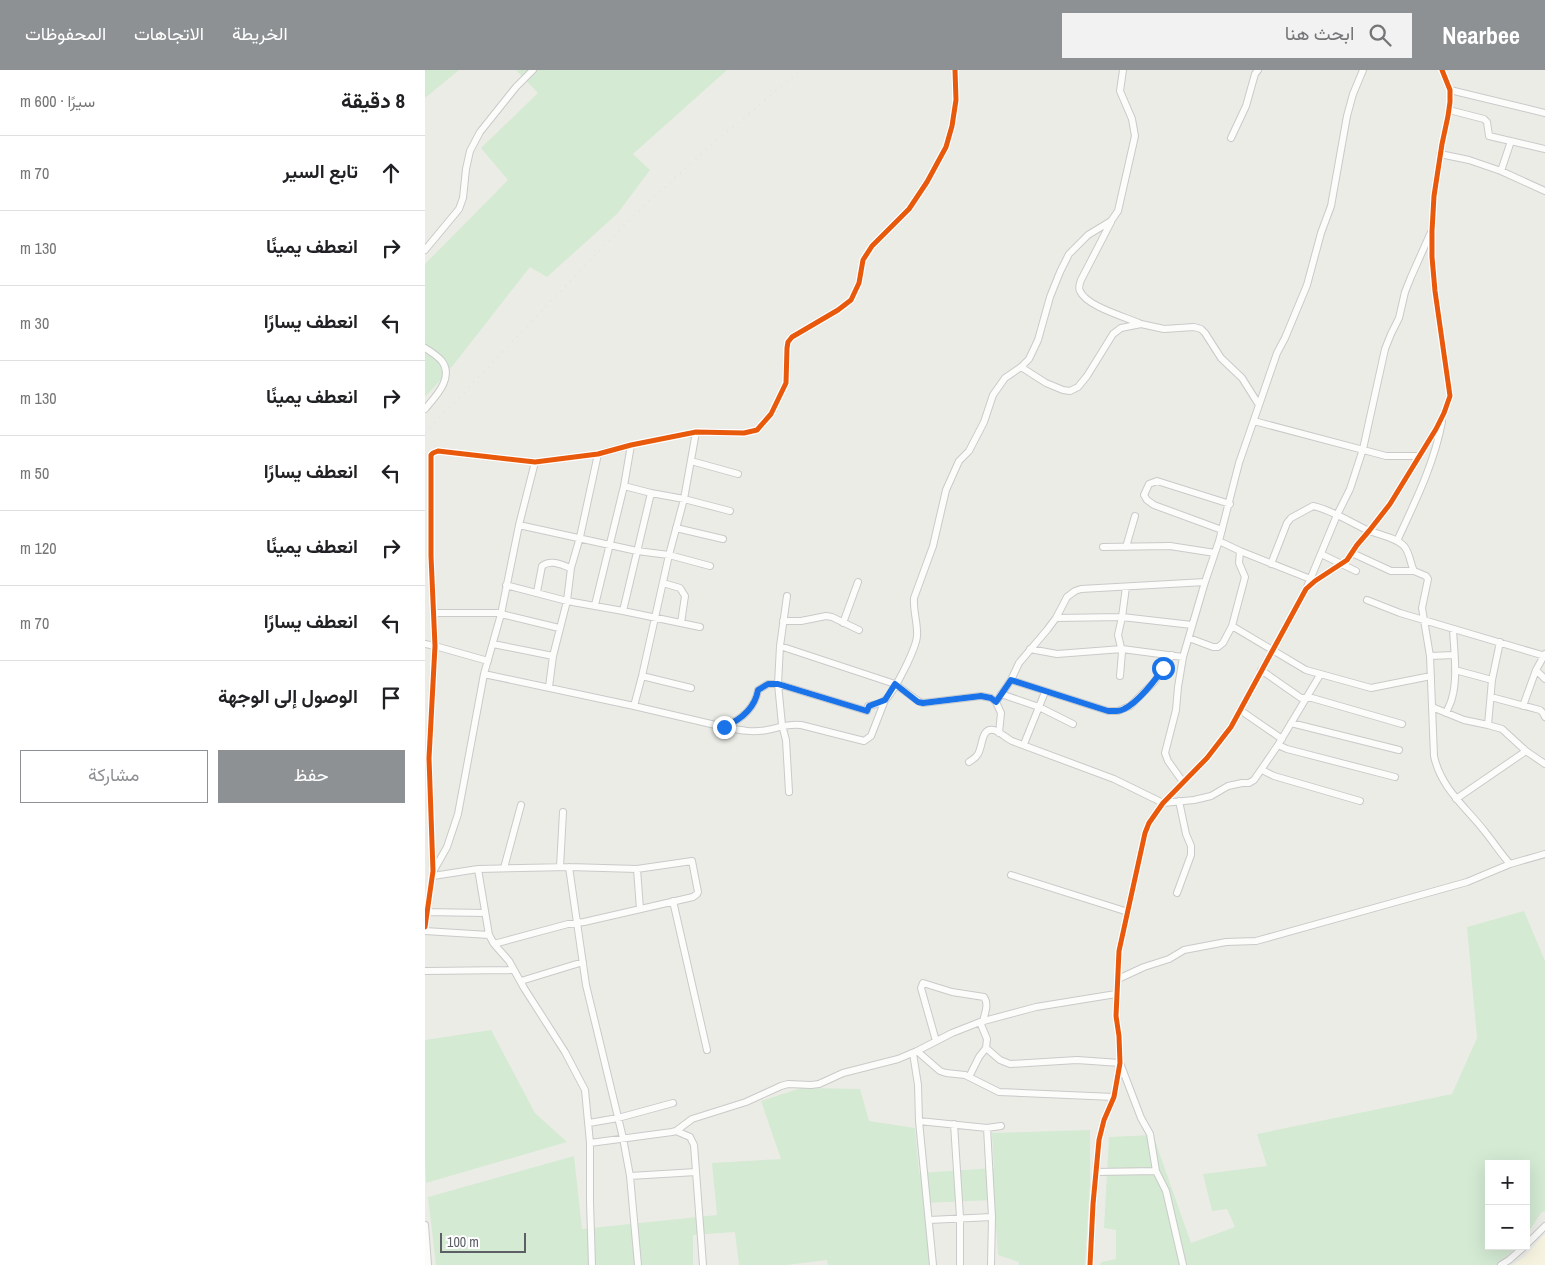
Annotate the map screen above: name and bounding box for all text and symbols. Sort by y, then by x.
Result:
search box [1062,13,1412,58]
text: Nearbee [1442,19,1520,51]
text: ابحث هنا [1285,20,1354,46]
text: المحفوظات [25,21,106,46]
text: الاتجاهات [134,21,204,46]
text: الخريطة [232,21,288,46]
icon: search [1366,21,1394,49]
text: 8 دقيقة [341,86,405,115]
text: سيرًا · 600 m [20,90,95,112]
text: تابع السير [283,158,358,184]
icon: ahead [377,159,405,187]
text: 70 m [20,162,49,184]
text: انعطف يمينًا [266,233,358,259]
icon: right [377,234,405,262]
text: 130 m [20,237,56,259]
text: انعطف يسارًا [264,308,358,334]
icon: left [377,309,405,337]
text: 30 m [20,312,49,334]
text: انعطف يمينًا [266,383,358,409]
icon: right [377,384,405,412]
text: 130 m [20,387,56,409]
text: انعطف يسارًا [264,458,358,484]
icon: left [377,459,405,487]
text: 50 m [20,462,49,484]
text: انعطف يمينًا [266,533,358,559]
icon: right [377,534,405,562]
text: 120 m [20,537,56,559]
text: انعطف يسارًا [264,608,358,634]
icon: left [377,609,405,637]
text: 70 m [20,612,49,634]
route start [1152,657,1175,680]
text: الوصول إلى الوجهة [218,683,358,709]
icon: arrive [377,684,405,712]
route end [713,716,736,739]
button: مشاركة [20,750,208,803]
button: حفظ [218,750,405,803]
map controls [1485,1160,1530,1250]
button: + [1485,1160,1530,1205]
button: − [1485,1205,1530,1250]
scale bar [440,1230,526,1253]
text: 100 m [447,1233,479,1251]

